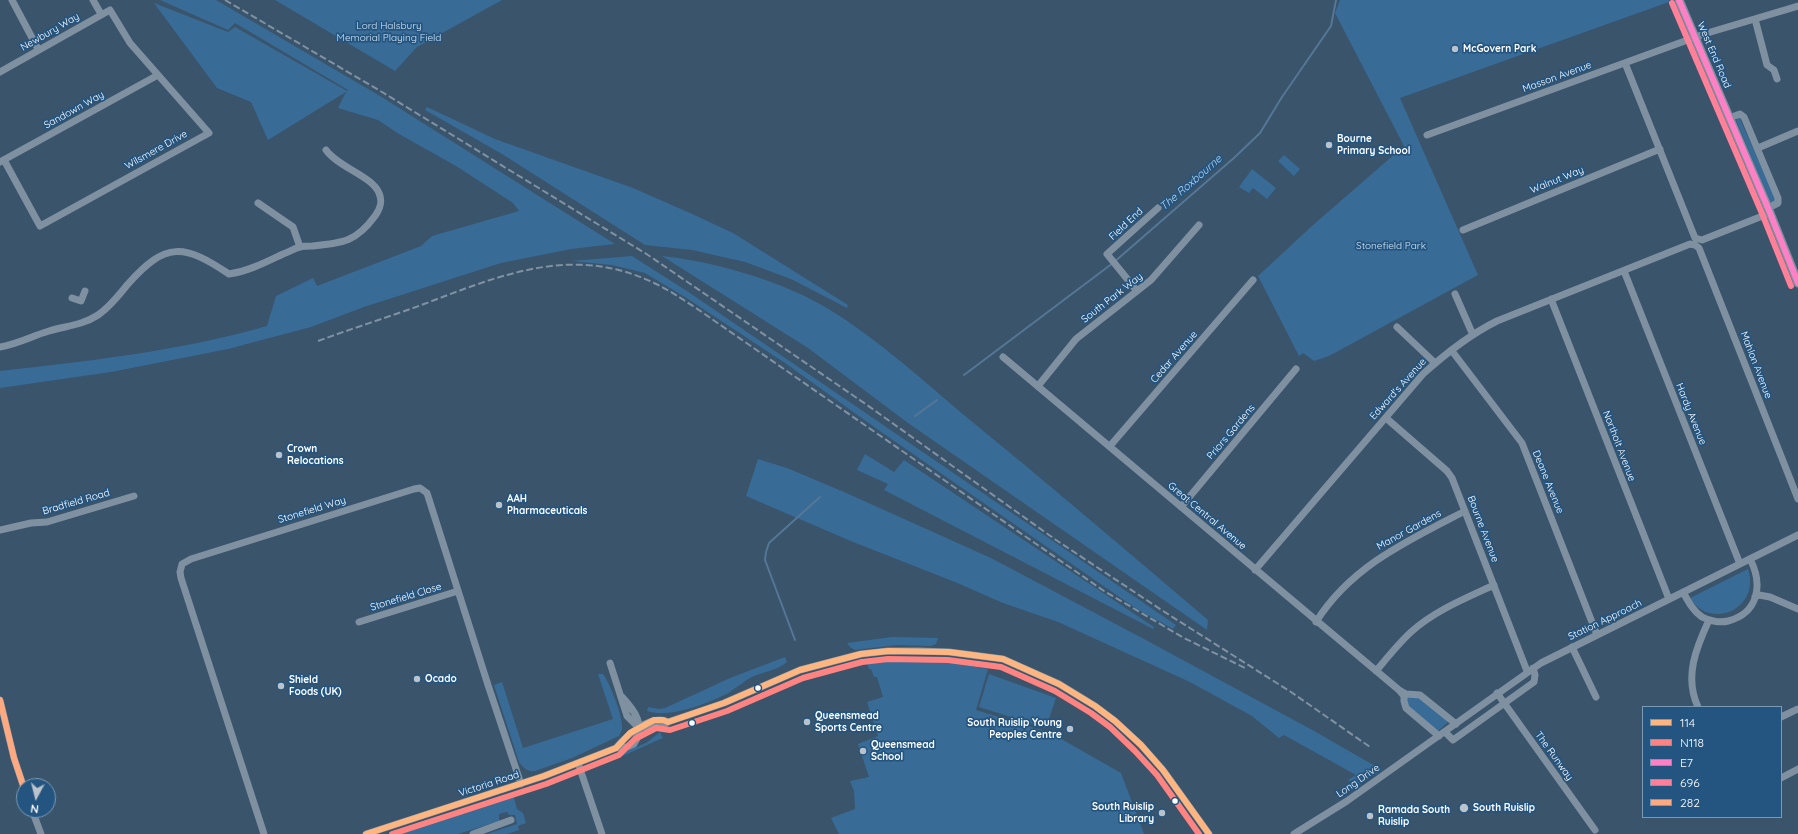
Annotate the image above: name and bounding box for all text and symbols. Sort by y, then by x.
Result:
street label: Newbury Way [19,10,81,54]
park label: Lord Halsbury Memorial Playing Field [337,20,441,44]
street label: West End Road [1695,20,1733,90]
place label: McGovern Park [1463,43,1536,55]
marker: McGovern Park [1450,44,1460,54]
street label: Masson Avenue [1521,59,1593,95]
street label: Sandown Way [42,89,106,131]
street label: Wilsmere Drive [123,128,189,172]
place label: Bourne Primary School [1337,133,1410,156]
marker: Bourne Primary School [1324,140,1334,150]
water label: The Roxbourne [1157,153,1225,213]
street label: Walnut Way [1528,164,1586,196]
street label: Field End [1107,205,1145,243]
park label: Stonefield Park [1356,240,1426,252]
street label: South Park Way [1079,270,1145,326]
street label: Cedar Avenue [1148,329,1200,385]
street label: Mahlon Avenue [1738,330,1774,400]
street label: Edward's Avenue [1367,356,1429,422]
street label: Hardy Avenue [1673,381,1709,447]
street label: Priors Gardens [1204,402,1258,462]
street label: Northolt Avenue [1600,409,1638,483]
place label: Crown Relocations [287,443,344,466]
street label: Deane Avenue [1530,449,1566,515]
marker: Crown Relocations [274,450,284,460]
street label: Great Central Avenue [1165,480,1249,552]
street label: Bradfield Road [41,487,111,517]
place label: AAH Pharmaceuticals [507,493,587,516]
street label: Stonefield Way [277,494,347,526]
street label: Bourne Avenue [1465,494,1501,564]
marker: AAH Pharmaceuticals [494,500,504,510]
street label: Manor Gardens [1375,507,1443,553]
street label: Stonefield Close [369,580,443,614]
street label: Station Approach [1566,597,1644,643]
place label: Ocado [425,673,457,685]
place label: Shield Foods (UK) [289,674,342,698]
marker: Ocado [412,674,422,684]
marker: Shield Foods (UK) [276,681,286,691]
unlabelled marker [753,683,763,693]
legend [1642,706,1782,818]
place label: Queensmead Sports Centre [815,710,882,734]
text: 114 [1680,715,1695,730]
marker: Queensmead Sports Centre [802,717,812,727]
place label: South Ruislip Young Peoples Centre [967,717,1062,740]
unlabelled marker [687,718,697,728]
marker: South Ruislip Young Peoples Centre [1065,724,1075,734]
street label: The Runway [1532,729,1576,783]
text: N118 [1680,735,1704,750]
place label: Queensmead School [871,739,935,762]
marker: Queensmead School [858,746,868,756]
text: E7 [1680,755,1693,770]
street label: Long Drive [1334,762,1382,800]
street label: Victoria Road [457,769,521,799]
text: 696 [1680,775,1700,790]
north arrow [16,778,56,818]
text: 282 [1680,795,1700,810]
unlabelled marker [1170,796,1180,806]
text: N [30,801,40,816]
place label: South Ruislip Library [1092,801,1154,824]
marker: South Ruislip [1458,802,1470,814]
place label: South Ruislip [1473,802,1535,814]
place label: Ramada South Ruislip [1378,804,1450,828]
marker: South Ruislip Library [1157,808,1167,818]
marker: Ramada South Ruislip [1365,811,1375,821]

